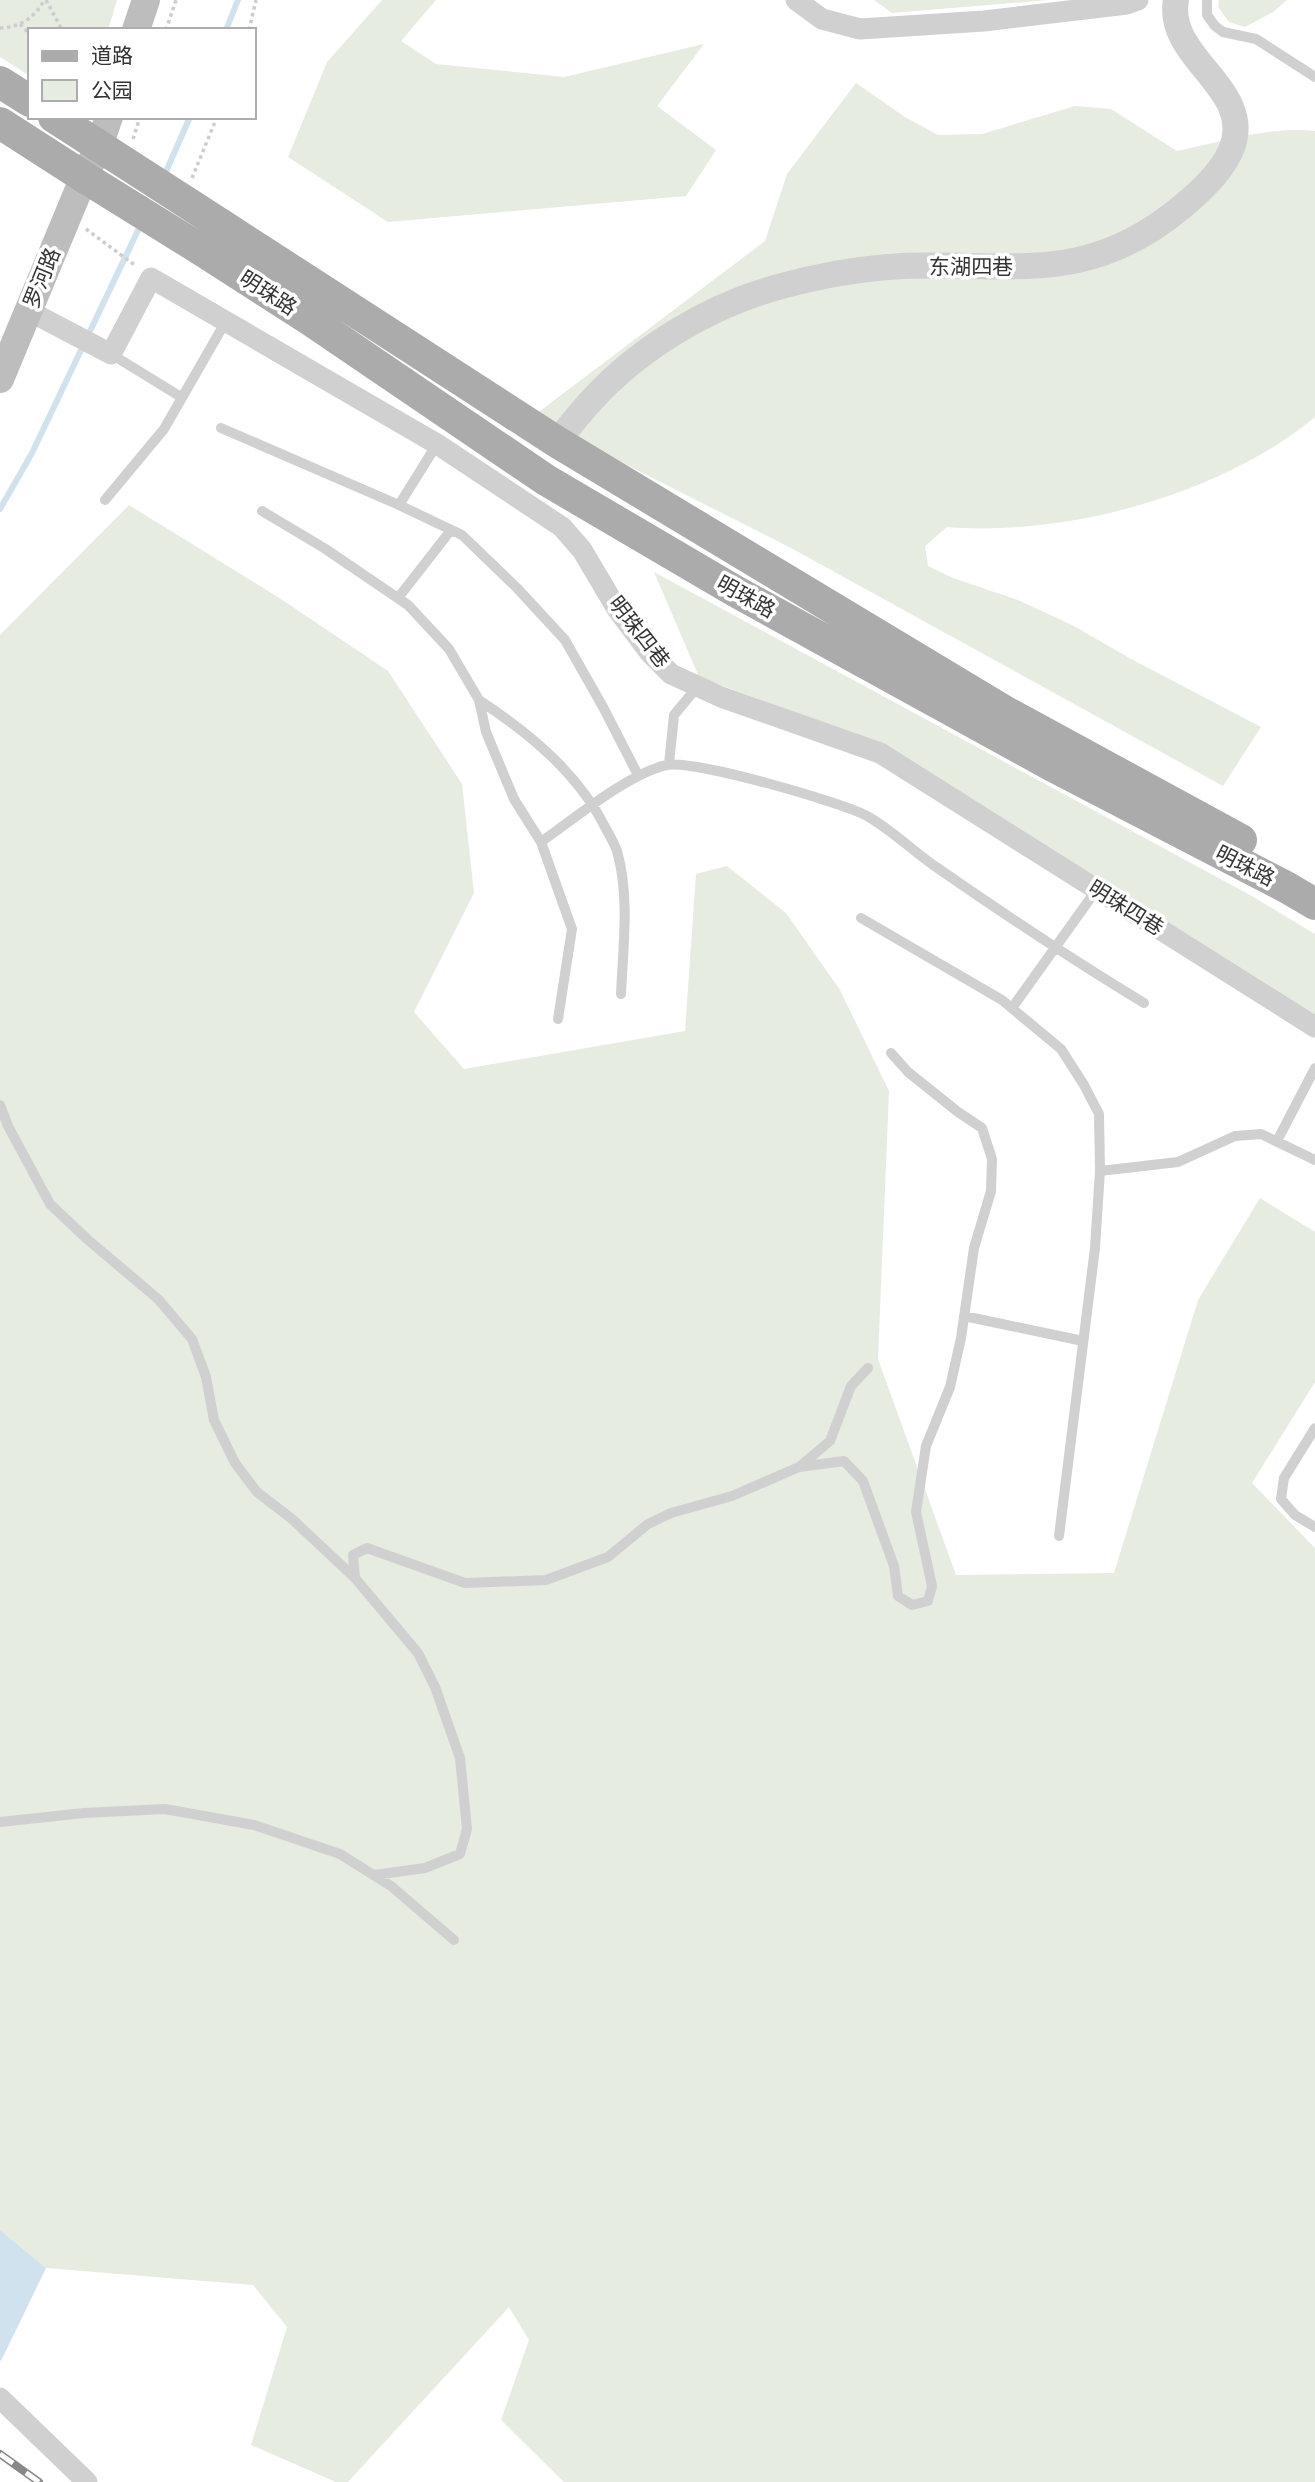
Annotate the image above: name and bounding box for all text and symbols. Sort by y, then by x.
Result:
legend [28,28,256,119]
text: 道路 [91,43,133,68]
text: 公园 [91,78,133,103]
street label: 罗河路 [18,244,65,312]
street label: 东湖四巷 [929,254,1013,279]
street label: 明珠路 [235,265,301,320]
street label: 明珠路 [713,570,780,623]
street label: 明珠四巷 [604,591,675,672]
street label: 明珠路 [1211,840,1279,891]
street label: 明珠四巷 [1084,875,1169,940]

